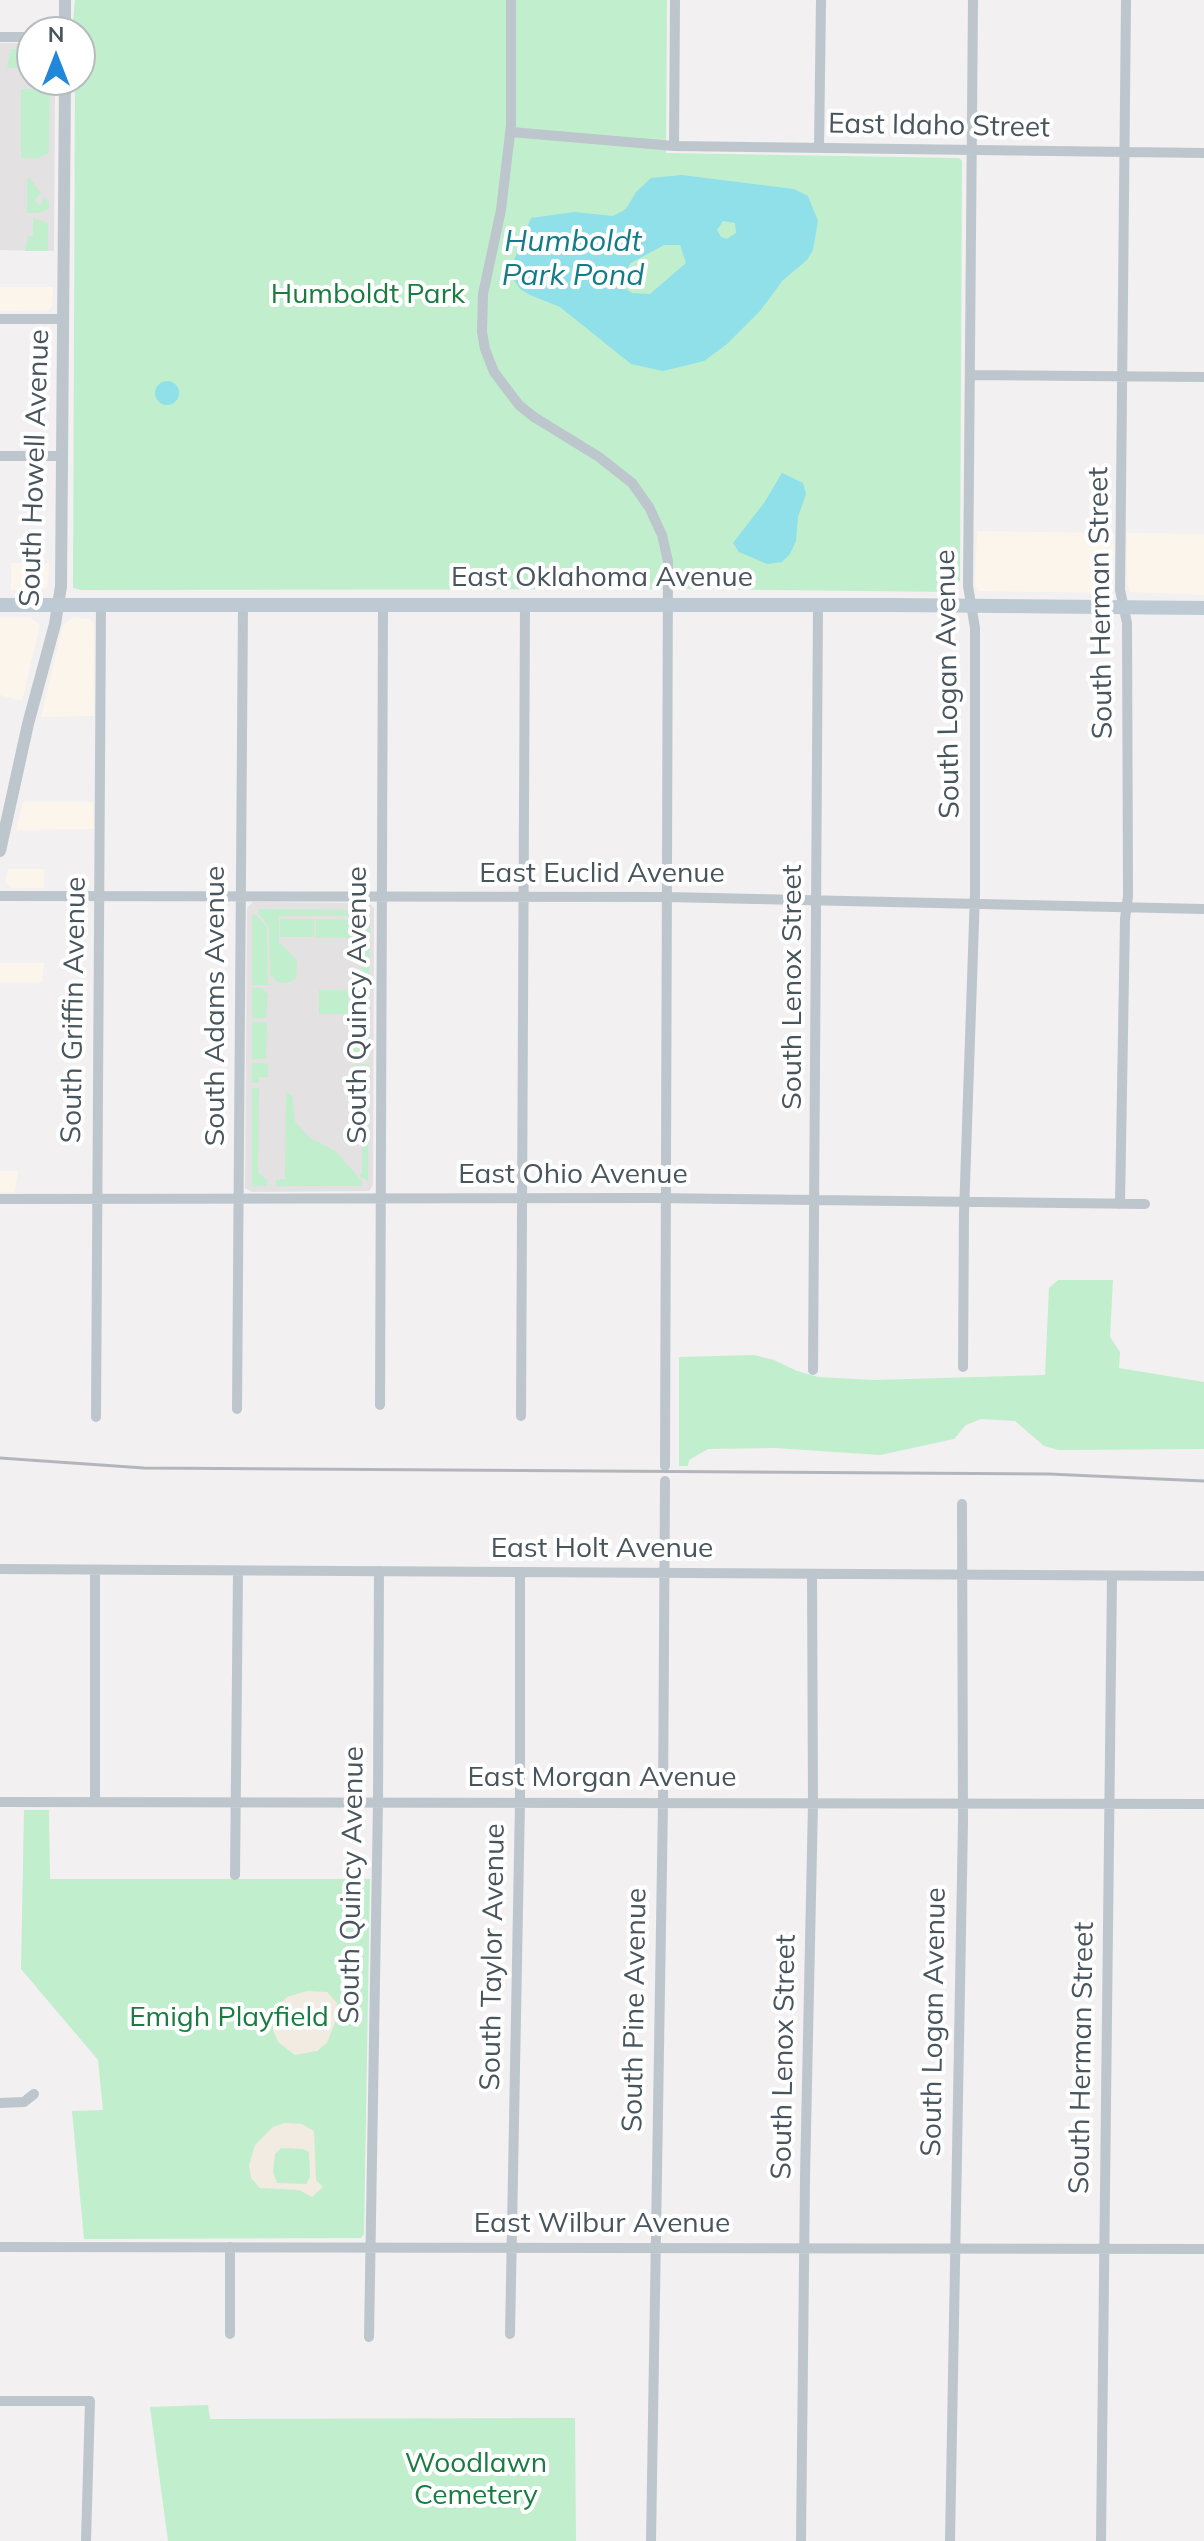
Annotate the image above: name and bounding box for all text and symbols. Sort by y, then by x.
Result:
north arrow [16,16,96,96]
text: N [48,20,64,48]
street label: East Idaho Street [828,107,1050,145]
water label: Humboldt Park Pond [502,224,644,294]
park label: Humboldt Park [271,278,465,312]
street label: South Howell Avenue [13,329,57,607]
street label: South Herman Street [1082,466,1120,740]
street label: South Logan Avenue [929,549,967,819]
street label: East Oklahoma Avenue [451,561,753,595]
street label: East Euclid Avenue [479,857,725,891]
street label: South Lenox Street [776,864,810,1110]
street label: South Adams Avenue [199,866,233,1146]
street label: South Quincy Avenue [341,866,375,1144]
street label: South Griffin Avenue [55,876,93,1144]
street label: East Ohio Avenue [458,1158,688,1192]
street label: East Holt Avenue [491,1532,713,1566]
street label: South Quincy Avenue [333,1746,371,2024]
street label: East Morgan Avenue [468,1761,736,1795]
street label: South Taylor Avenue [474,1823,512,2091]
street label: South Pine Avenue [616,1887,654,2133]
street label: South Logan Avenue [915,1887,953,2157]
street label: South Herman Street [1063,1921,1101,2195]
street label: South Lenox Street [765,1934,803,2180]
park label: Emigh Playfield [129,2001,329,2035]
street label: East Wilbur Avenue [474,2207,730,2241]
park label: Woodlawn Cemetery [405,2447,547,2513]

